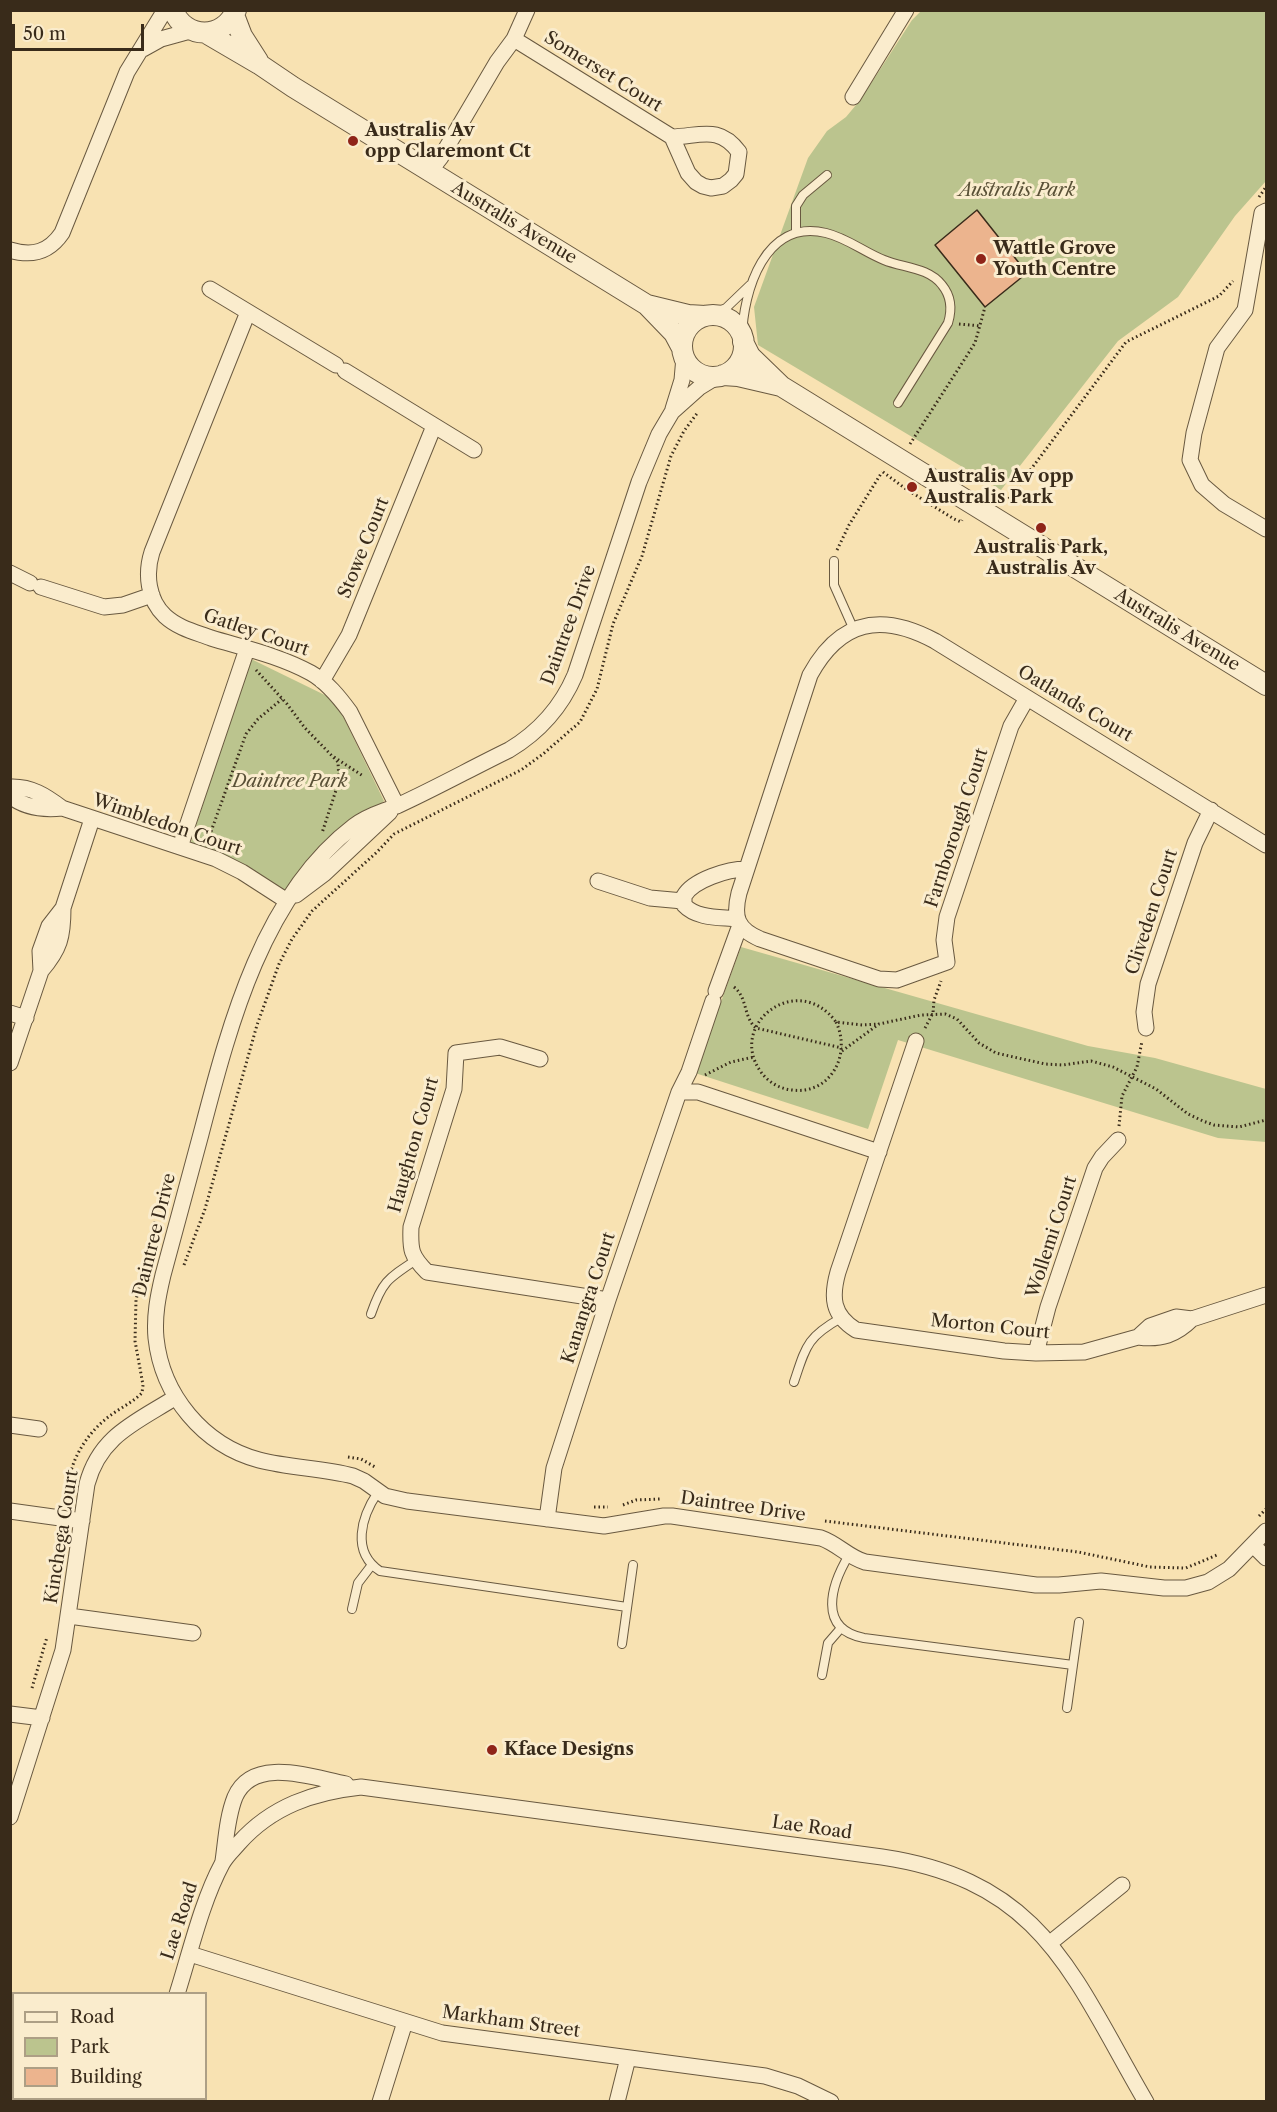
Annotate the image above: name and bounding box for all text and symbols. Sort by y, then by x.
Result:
scale bar [15,12,147,50]
text: 50 m [23,23,66,45]
street label: Somerset Court [540,27,666,117]
place label: Australis Av opp Claremont Ct [365,120,531,162]
marker: Australis Av opp Claremont Ct [346,134,360,148]
street label: Australis Avenue [447,177,581,269]
park label: Australis Park [959,180,1075,202]
place label: Wattle Grove Youth Centre [993,238,1116,280]
marker: Wattle Grove Youth Centre [974,252,988,266]
place label: Australis Av opp Australis Park [924,466,1073,508]
marker: Australis Av opp Australis Park [905,480,919,494]
street label: Stowe Court [334,494,394,602]
marker: Australis Park, Australis Av [1034,521,1048,535]
place label: Australis Park, Australis Av [974,537,1108,580]
street label: Daintree Drive [537,562,601,688]
street label: Australis Avenue [1110,584,1244,676]
street label: Gatley Court [200,605,312,661]
street label: Oatlands Court [1014,661,1136,747]
street label: Farnborough Court [921,746,993,910]
park label: Daintree Park [232,771,348,793]
street label: Wimbledon Court [90,789,244,861]
street label: Cliveden Court [1122,846,1182,978]
street label: Haughton Court [384,1075,444,1215]
street label: Daintree Drive [129,1171,181,1299]
street label: Wollemi Court [1022,1173,1082,1301]
street label: Kanangra Court [558,1230,620,1366]
street label: Morton Court [929,1310,1051,1344]
street label: Kinchega Court [41,1469,83,1605]
street label: Daintree Drive [679,1488,807,1526]
place label: Kface Designs [504,1739,634,1761]
marker: Kface Designs [485,1743,499,1757]
street label: Lae Road [771,1812,853,1844]
street label: Lae Road [157,1879,203,1963]
legend [12,1992,207,2100]
street label: Markham Street [441,2002,581,2042]
text: Road [70,2006,115,2028]
text: Park [70,2036,109,2058]
text: Building [70,2066,142,2088]

